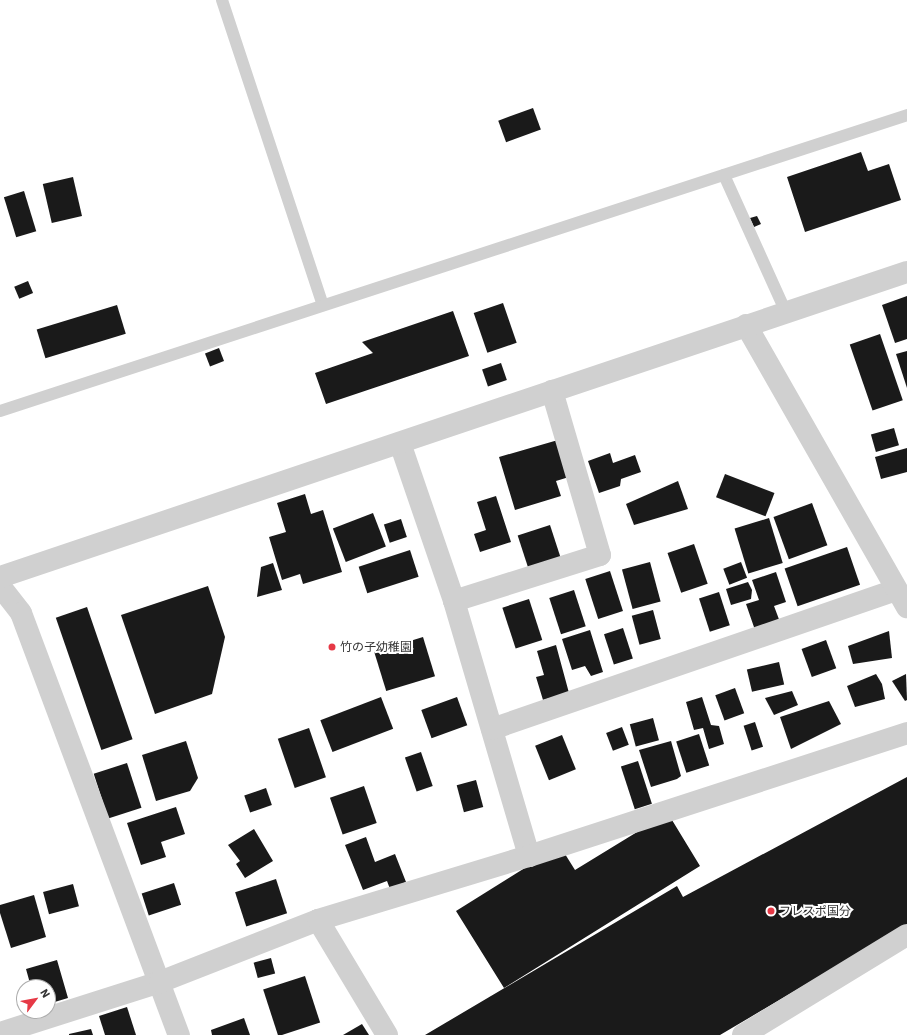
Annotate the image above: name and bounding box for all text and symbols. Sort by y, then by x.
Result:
place label: 竹の子幼稚園 [340,640,412,654]
marker: 竹の子幼稚園 [327,642,337,652]
place label: フレスポ国分 [779,904,851,918]
marker: フレスポ国分 [766,906,776,916]
north arrow [16,979,56,1019]
text: N [37,986,53,1000]

